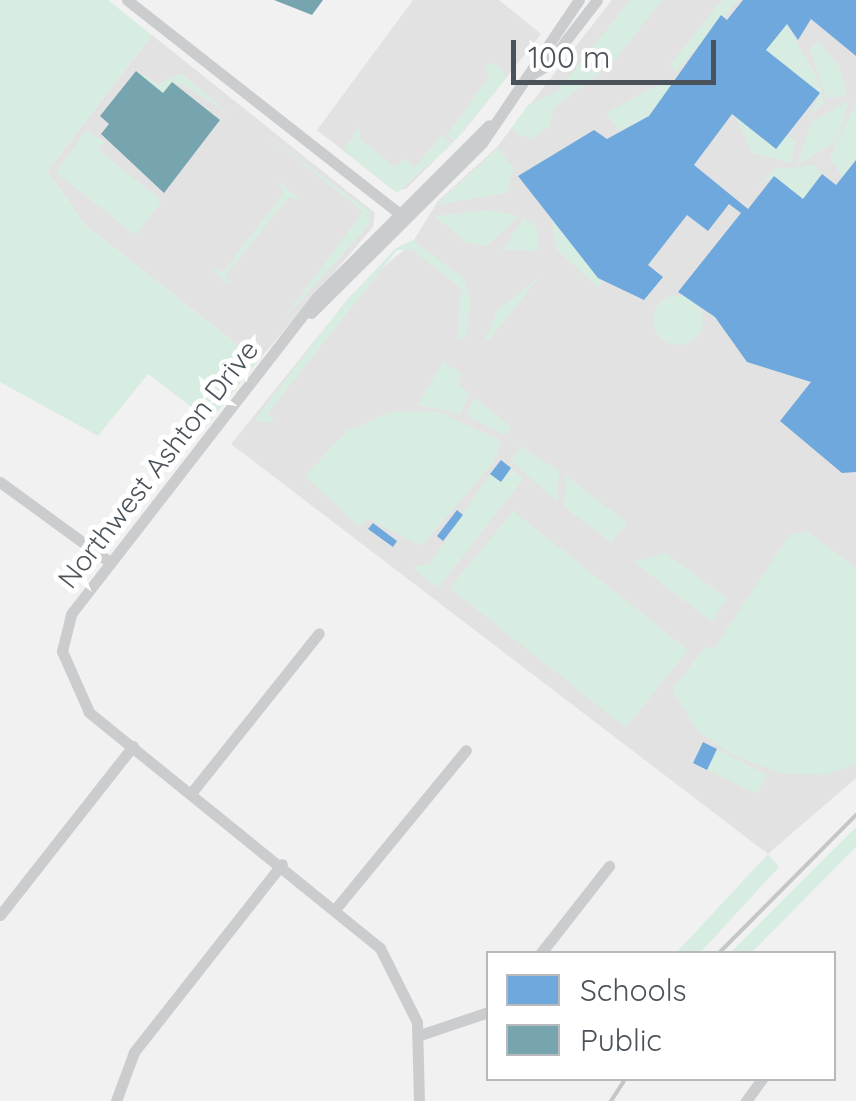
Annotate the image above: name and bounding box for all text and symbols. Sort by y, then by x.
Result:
scale bar [516,20,721,82]
text: 100 m [528,38,610,76]
street label: Northwest Ashton Drive [51,333,265,595]
legend [486,951,836,1081]
text: Schools [580,971,687,1009]
text: Public [580,1021,662,1059]

